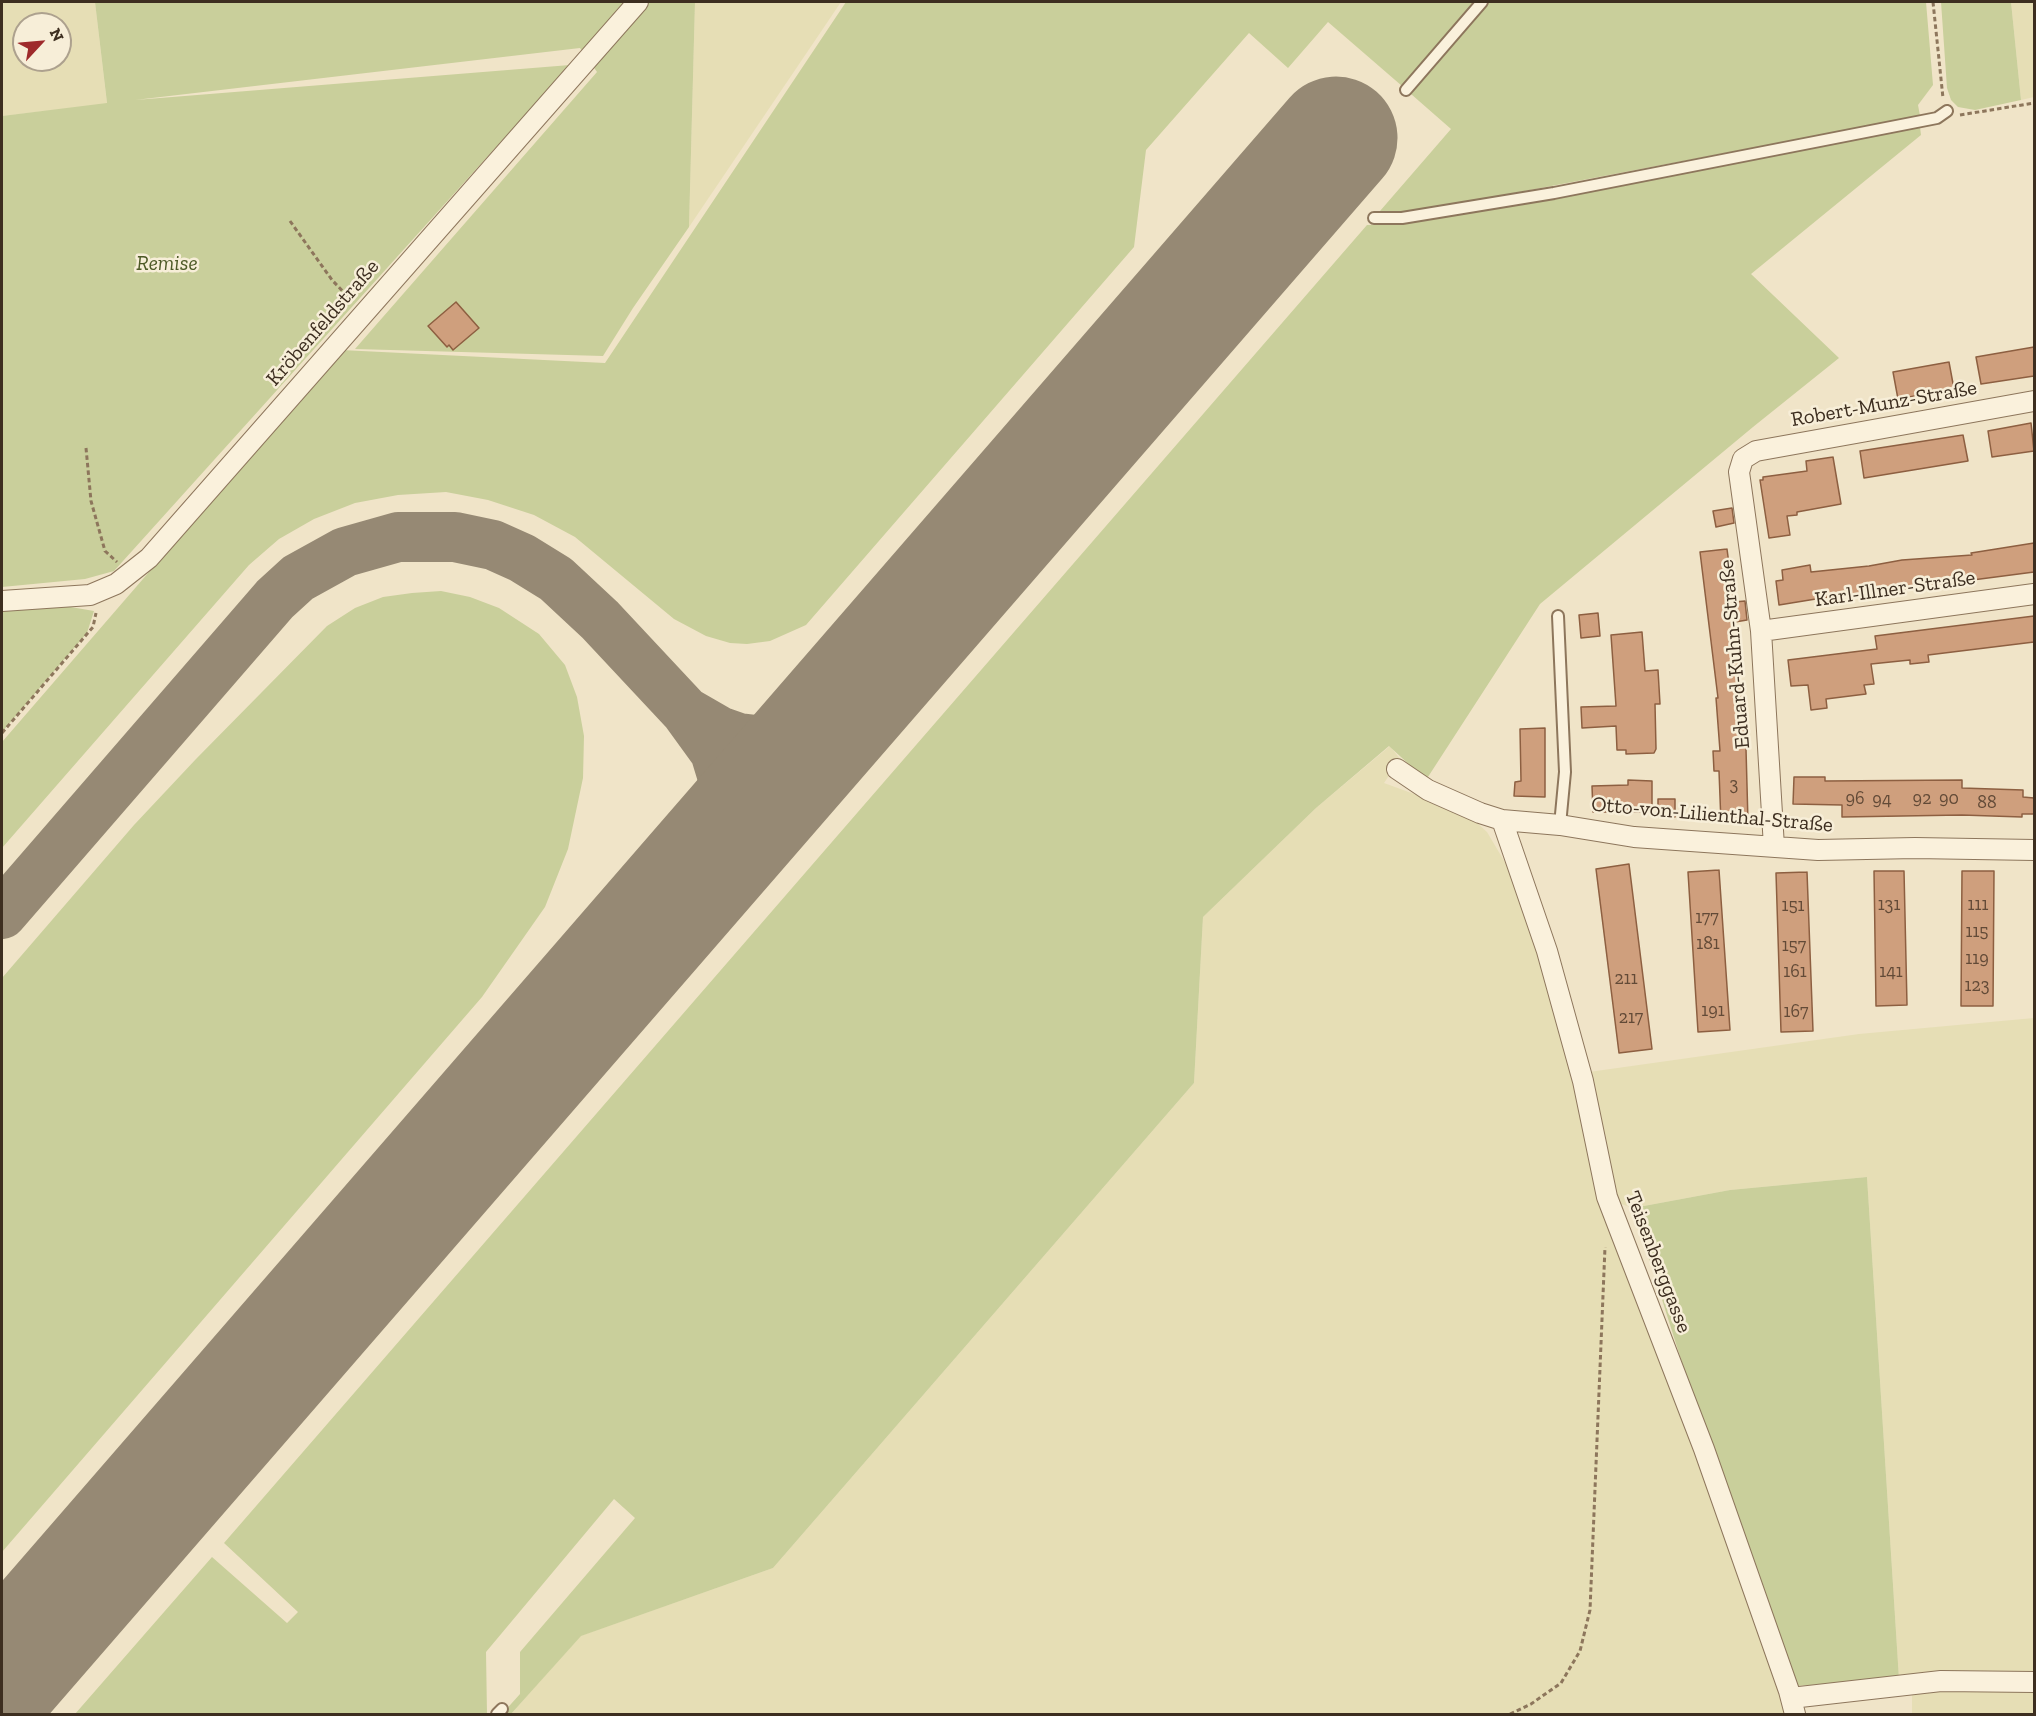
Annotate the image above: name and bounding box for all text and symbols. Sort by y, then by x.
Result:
north arrow [12,12,72,72]
text: N [46,25,68,44]
park label: Remise [136,251,198,277]
street label: Kröbenfeldstraße [261,255,385,391]
street label: Robert-Munz-Straße [1789,375,1979,433]
street label: Eduard-Kuhn-Straße [1714,558,1756,750]
street label: Karl-Illner-Straße [1813,565,1977,613]
house number: 3 [1730,774,1738,796]
house number: 96 [1845,788,1865,810]
house number: 92 [1913,788,1931,810]
house number: 90 [1939,788,1959,810]
house number: 94 [1872,789,1892,811]
street label: Otto-von-Lilienthal-Straße [1590,792,1834,838]
house number: 88 [1977,792,1997,814]
house number: 131 [1878,894,1900,916]
house number: 111 [1968,894,1988,916]
house number: 151 [1781,895,1805,917]
house number: 177 [1695,907,1719,929]
house number: 115 [1965,921,1989,943]
house number: 181 [1696,933,1720,955]
house number: 157 [1782,935,1806,957]
house number: 119 [1965,948,1989,970]
house number: 161 [1783,961,1807,983]
house number: 141 [1879,961,1903,983]
house number: 211 [1614,968,1638,990]
house number: 123 [1964,975,1990,997]
house number: 191 [1701,1000,1725,1022]
house number: 167 [1784,1001,1808,1023]
house number: 217 [1619,1007,1643,1029]
street label: Teisenberggasse [1619,1188,1697,1336]

